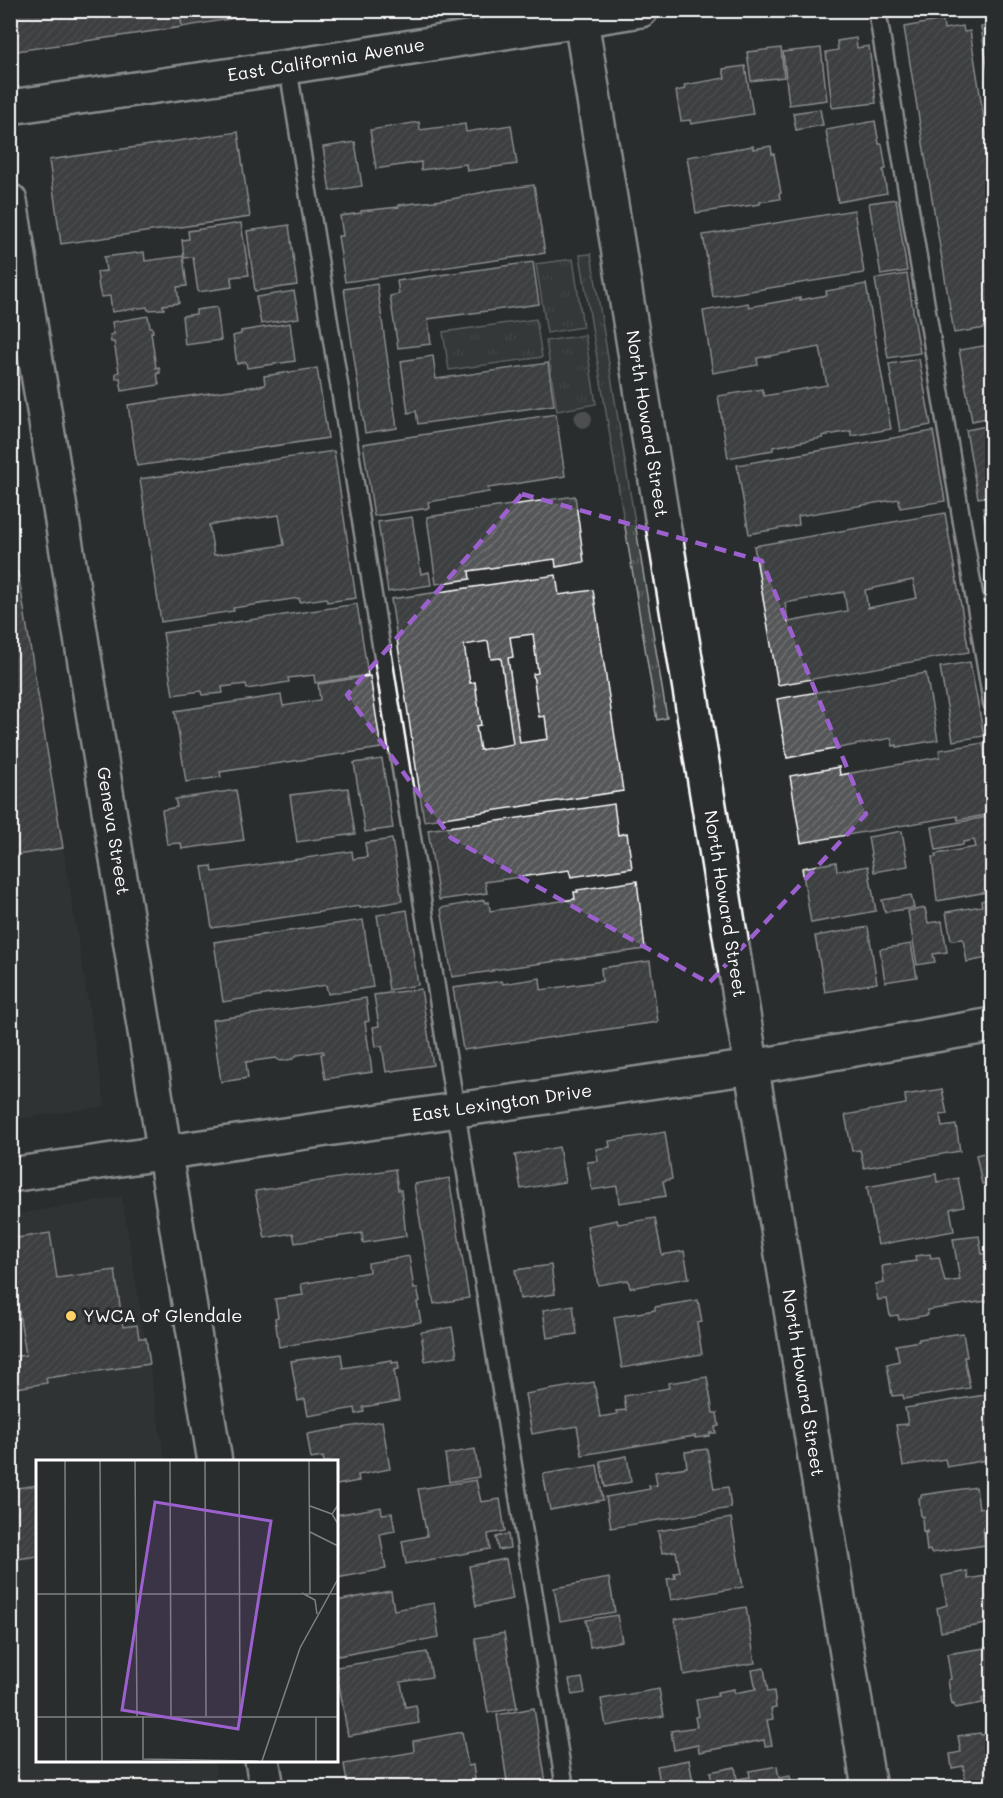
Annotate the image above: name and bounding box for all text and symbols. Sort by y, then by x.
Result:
street label: East California Avenue [225,32,426,86]
street label: North Howard Street [621,329,675,519]
street label: Geneva Street [92,765,136,897]
street label: North Howard Street [699,809,753,999]
street label: East Lexington Drive [410,1077,593,1127]
street label: North Howard Street [777,1288,831,1478]
place label: YWCA of Glendale [83,1303,242,1327]
marker: YWCA of Glendale [64,1309,78,1323]
inset map [36,1460,338,1762]

